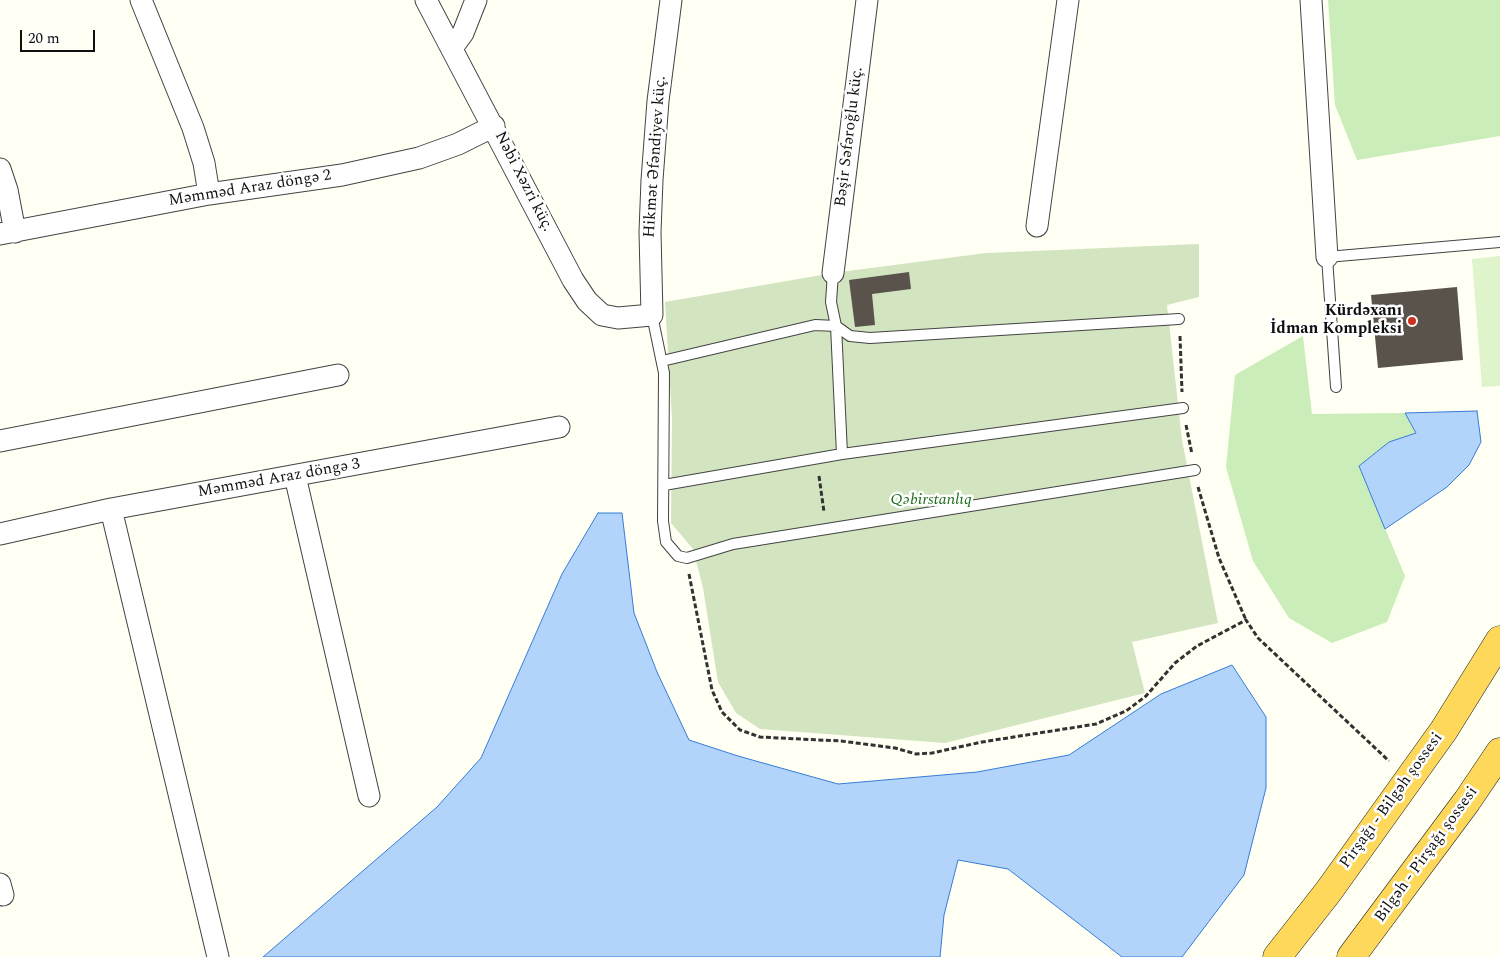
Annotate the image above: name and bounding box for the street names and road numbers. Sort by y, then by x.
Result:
street label: Bəşir Səfəroğlu küç. [832,66,868,208]
street label: Hikmət Əfəndiyev küç. [641,75,671,239]
street label: Nəbi Xəzri küç. [490,129,556,235]
street label: Məmməd Araz döngə 2 [167,167,333,211]
street label: Məmməd Araz döngə 3 [196,455,362,503]
street label: Pirşağı - Bilgəh şossesi [1336,730,1448,872]
street label: Bilgəh - Pirşağı şossesi [1371,784,1483,926]

